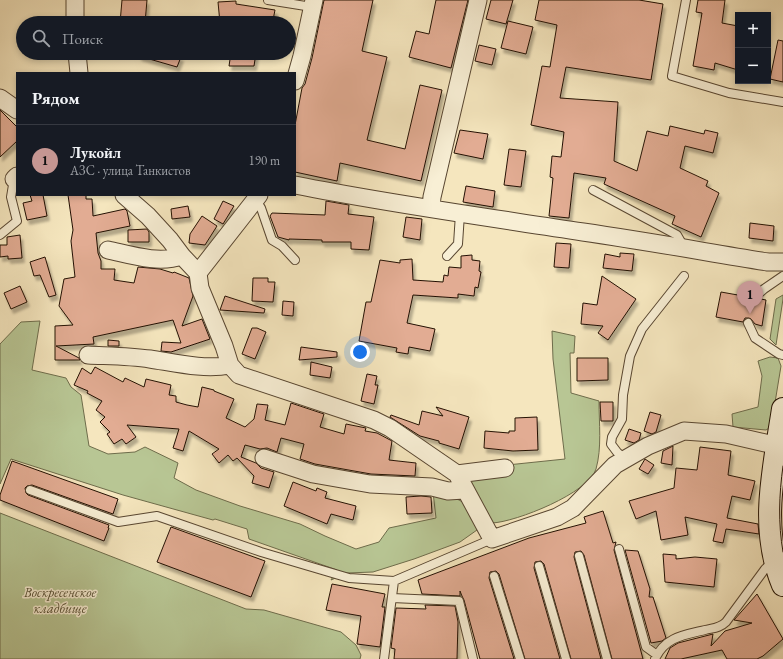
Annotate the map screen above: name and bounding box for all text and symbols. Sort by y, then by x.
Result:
map controls [735,12,771,84]
button: + [735,12,771,48]
search box [16,16,296,60]
icon: search [30,27,52,49]
text: Поиск [62,29,103,48]
button: − [735,48,771,84]
text: Рядом [32,87,80,109]
text: Лукойл [70,143,121,162]
text: 1 [42,152,48,169]
text: 190 m [249,152,280,169]
text: АЗС · улица Танкистов [70,162,191,179]
pin: 1 [737,281,763,314]
your location [350,342,370,362]
park label: Воскресенское кладбище [23,583,96,617]

